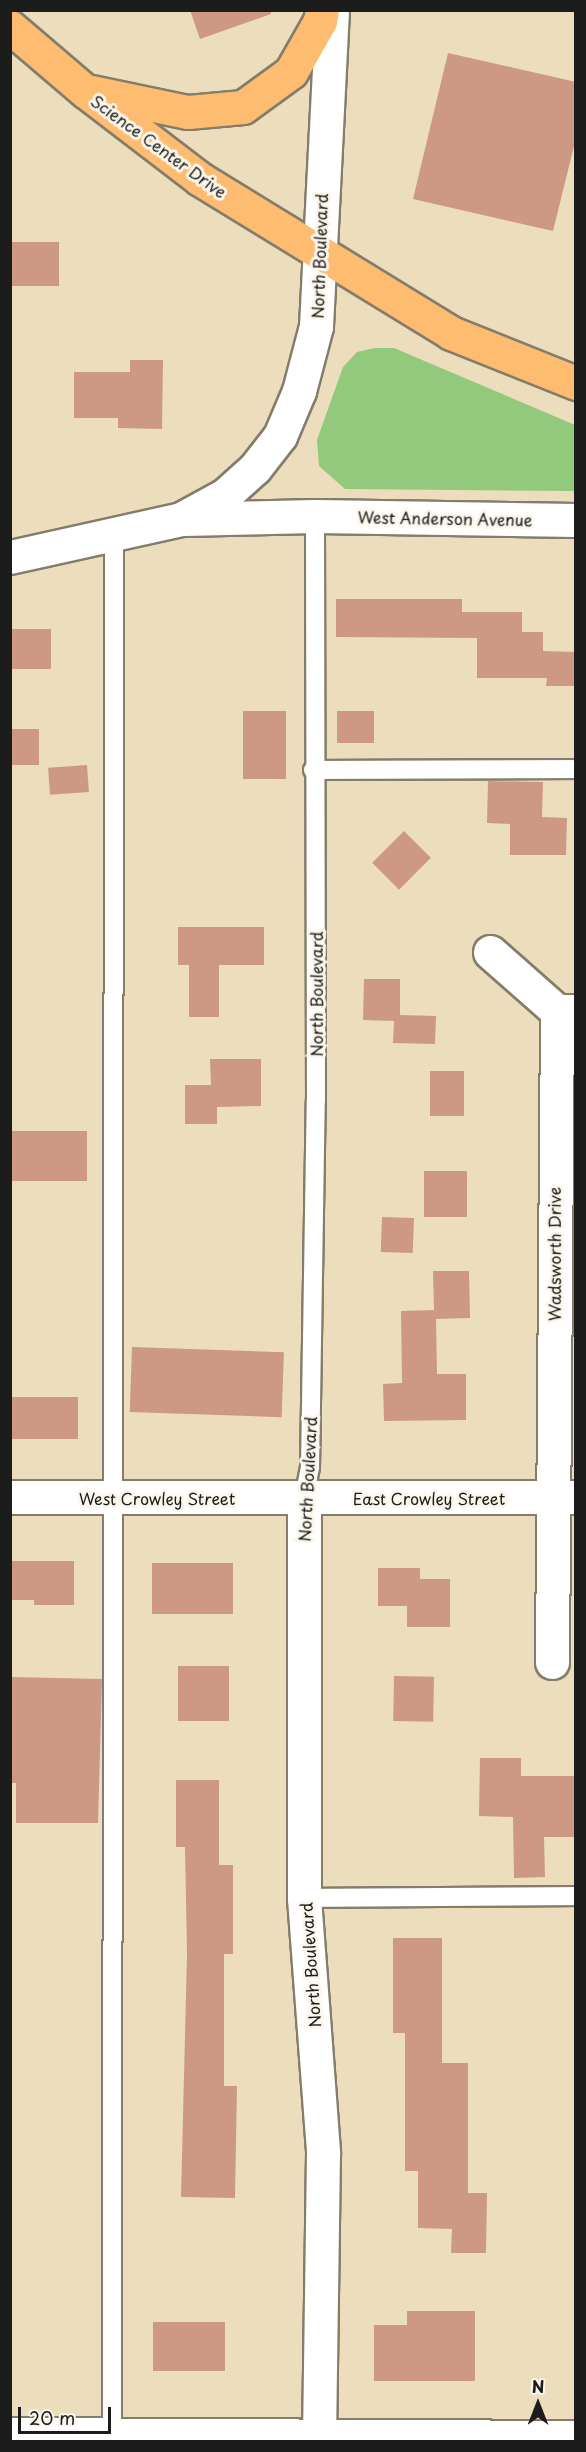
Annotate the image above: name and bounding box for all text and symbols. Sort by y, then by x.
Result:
street label: Science Center Drive [88,90,230,202]
street label: North Boulevard [307,193,331,319]
street label: West Anderson Avenue [357,507,533,529]
street label: North Boulevard [306,931,326,1057]
street label: Wadsworth Drive [544,1186,564,1322]
street label: North Boulevard [294,1416,320,1542]
street label: West Crowley Street [78,1488,236,1508]
street label: East Crowley Street [352,1488,506,1508]
street label: North Boulevard [296,1901,324,2029]
north arrow [508,2374,568,2434]
text: N [532,2374,544,2398]
scale bar [21,2395,114,2433]
text: 20 m [29,2404,75,2431]

